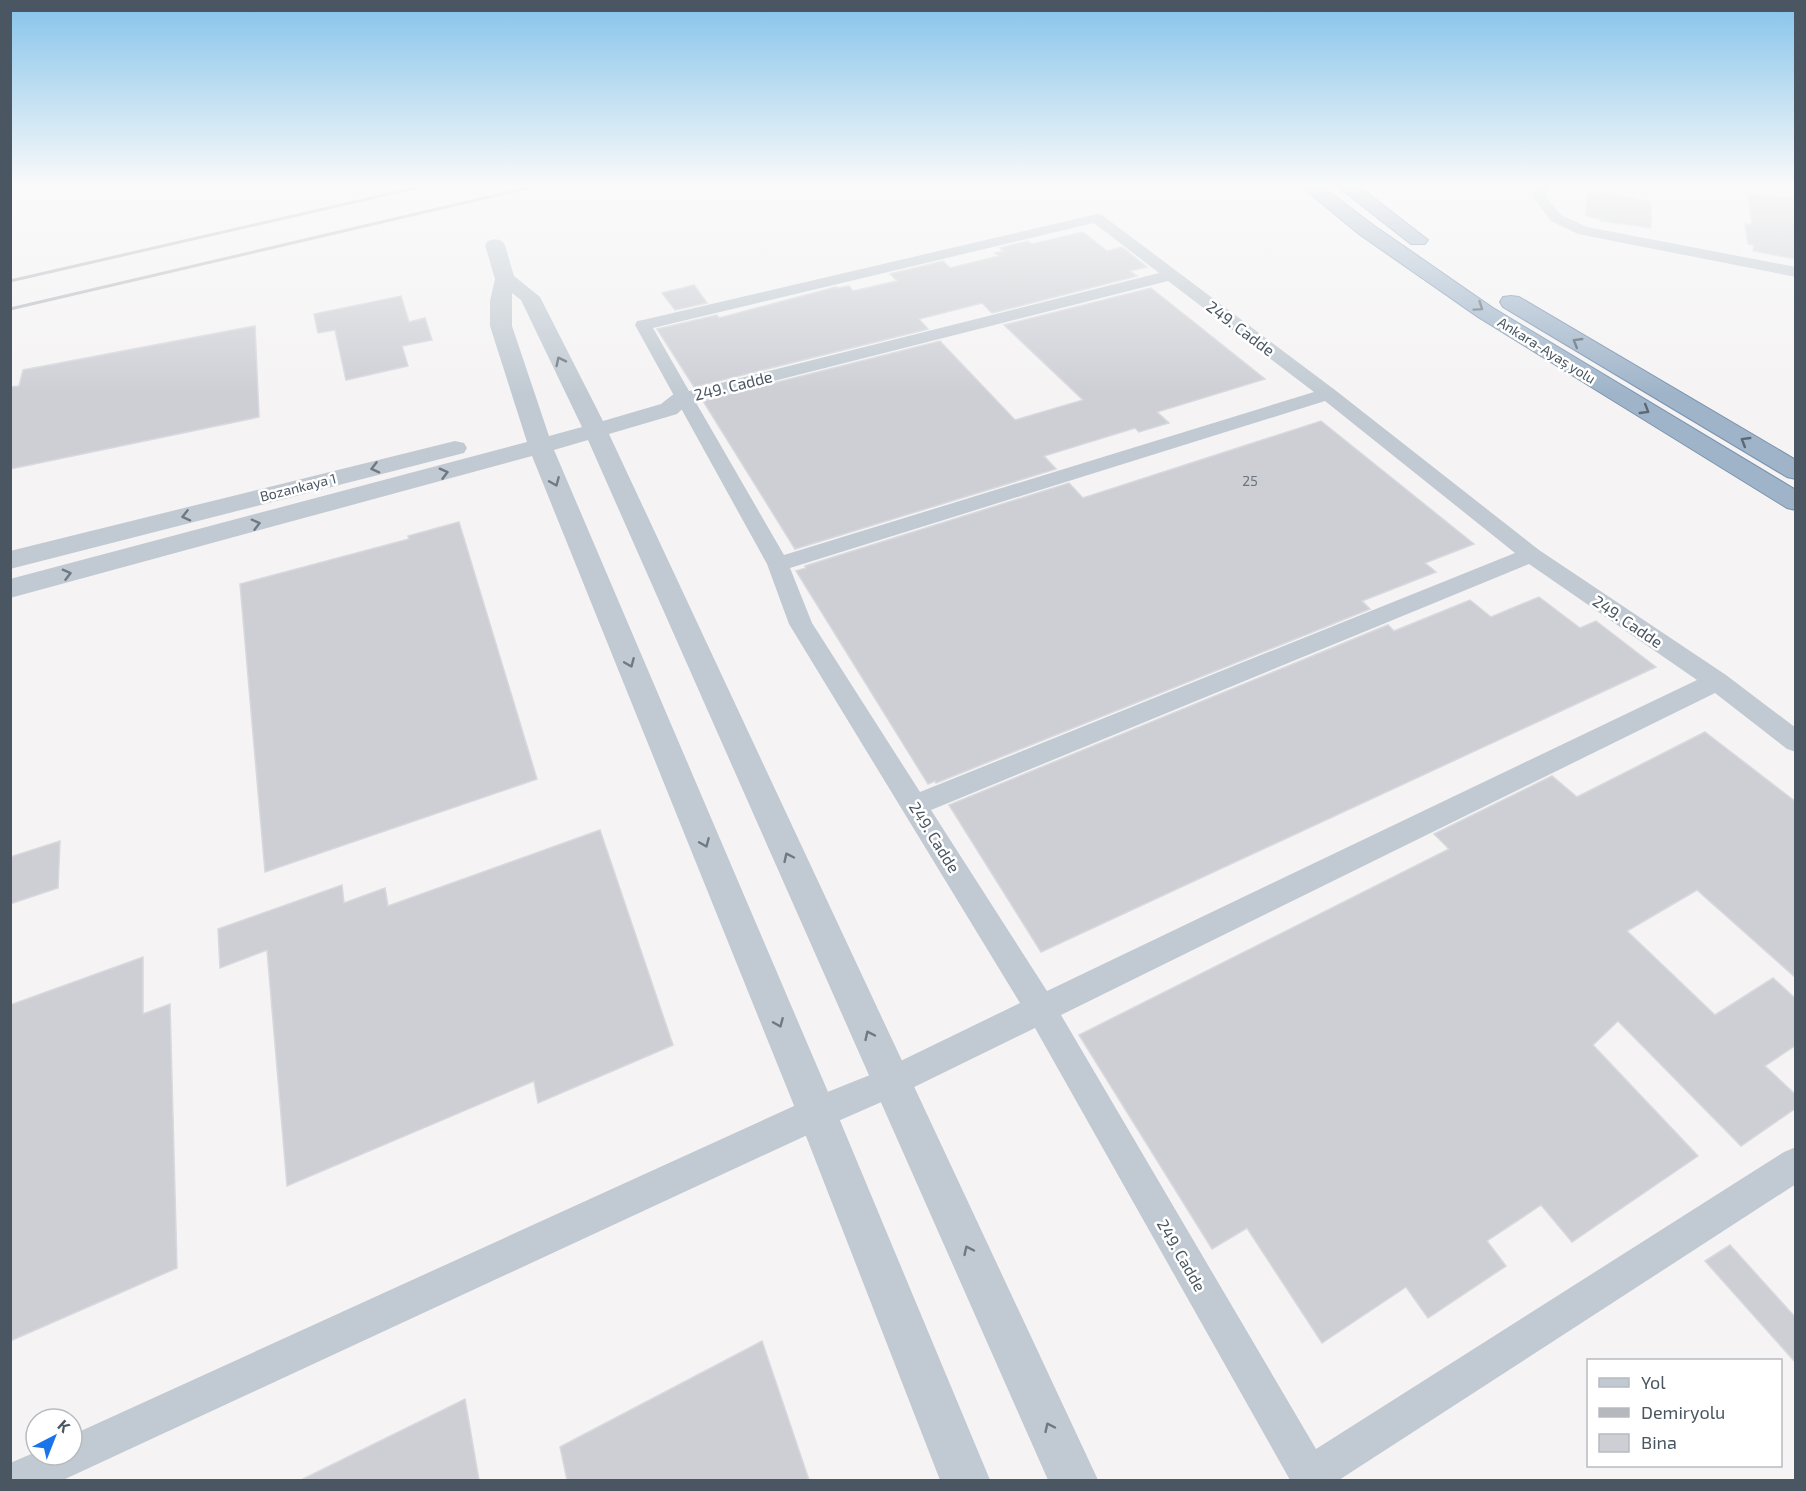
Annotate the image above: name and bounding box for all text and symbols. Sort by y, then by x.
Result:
street label: 249. Cadde [1203,296,1279,360]
one-way arrow [1473,300,1484,311]
street label: Ankara-Ayaş yolu [1494,313,1599,388]
one-way arrow [1573,337,1583,349]
one-way arrow [556,357,568,368]
street label: 249. Cadde [692,366,774,404]
one-way arrow [1639,403,1649,415]
one-way arrow [1741,437,1751,448]
one-way arrow [371,461,381,473]
one-way arrow [438,468,449,480]
street label: Bozankaya 1 [258,469,338,505]
house number: 25 [1242,472,1258,489]
one-way arrow [548,476,560,487]
one-way arrow [182,508,192,521]
one-way arrow [251,519,261,532]
one-way arrow [61,569,72,581]
street label: 249. Cadde [1590,591,1666,651]
one-way arrow [623,656,635,667]
street label: 249. Cadde [906,798,964,876]
one-way arrow [698,836,710,847]
one-way arrow [783,853,795,864]
one-way arrow [772,1017,784,1028]
one-way arrow [864,1030,876,1041]
street label: 249. Cadde [1154,1216,1210,1294]
one-way arrow [963,1246,975,1257]
legend [1587,1359,1782,1467]
text: Yol [1641,1371,1666,1393]
text: Demiryolu [1641,1401,1725,1423]
north arrow [24,1407,84,1467]
text: K [54,1415,75,1437]
one-way arrow [1044,1423,1056,1434]
text: Bina [1641,1431,1677,1453]

